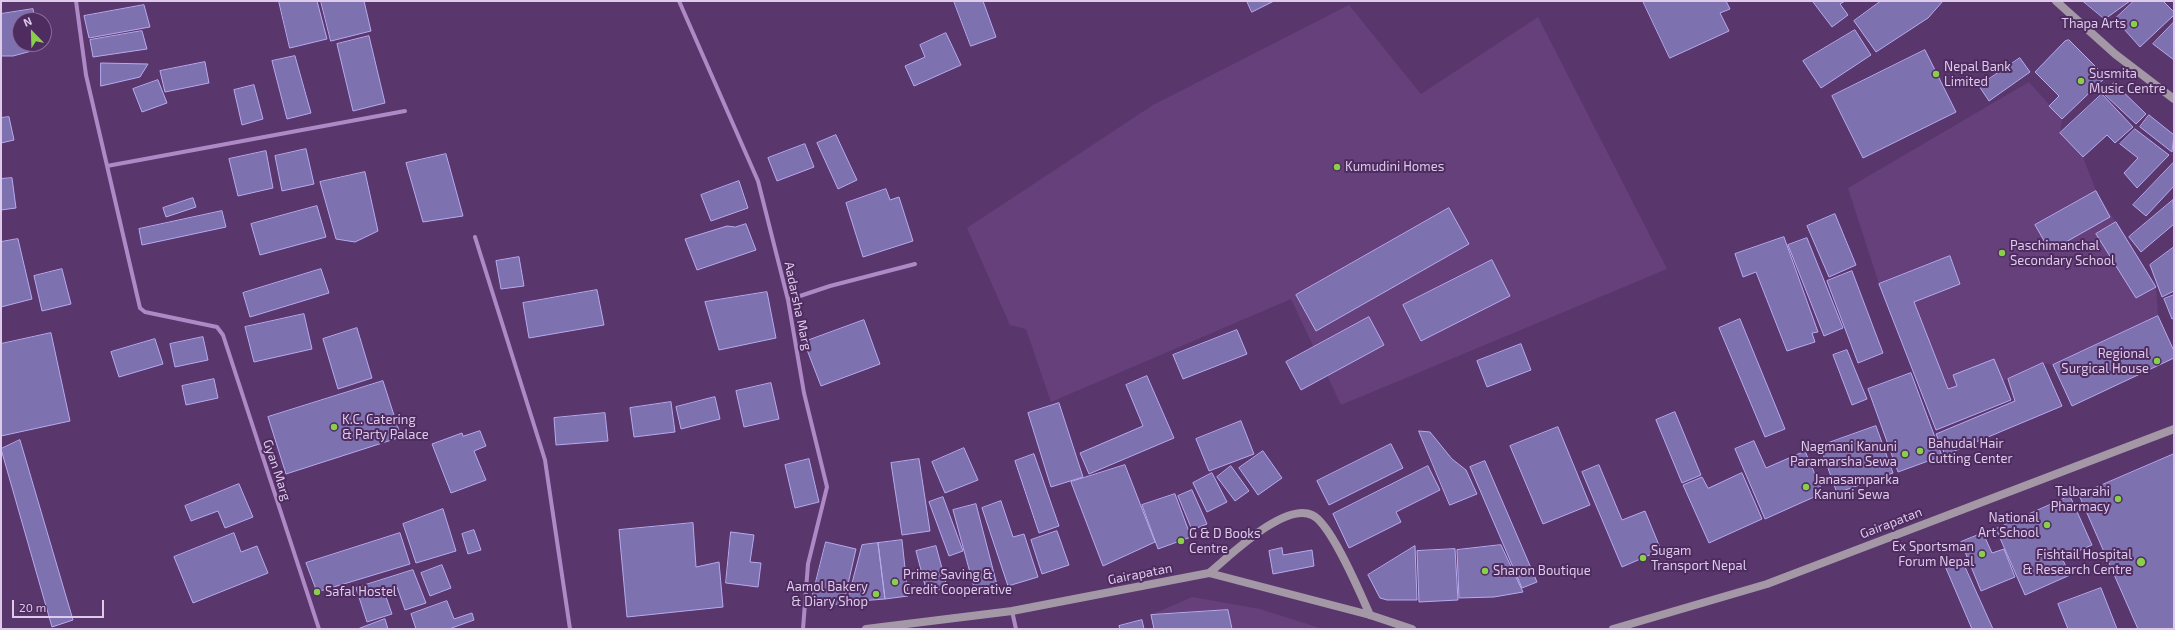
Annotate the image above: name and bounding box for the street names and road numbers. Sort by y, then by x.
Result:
street label: Aadarsha Marg [781,260,815,352]
street label: Gyan Marg [260,437,294,503]
street label: Gairapatan [1858,504,1924,542]
street label: Gairapatan [1107,560,1173,588]

